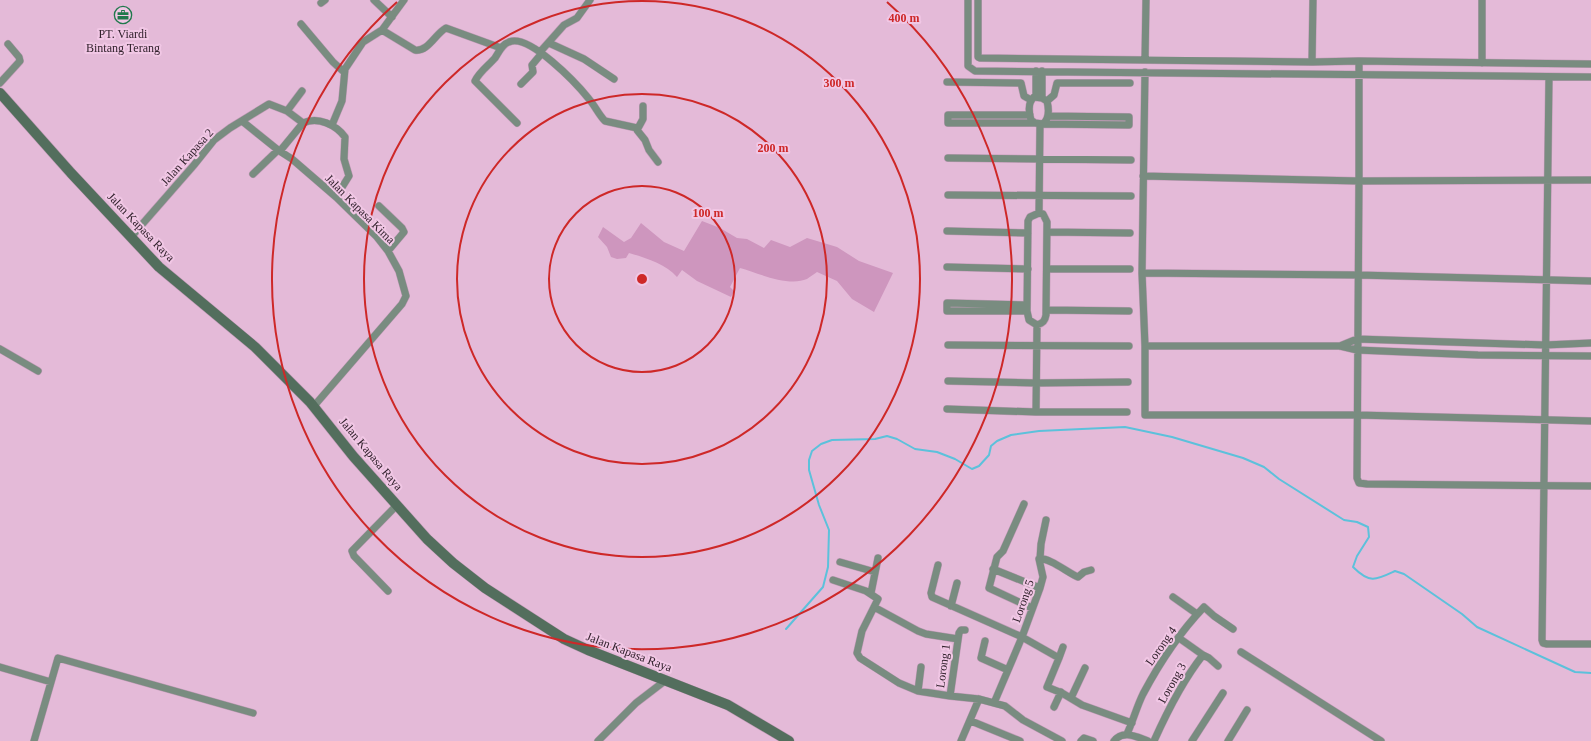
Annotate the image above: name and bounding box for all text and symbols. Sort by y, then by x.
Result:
office icon: PT. Viardi Bintang Terang [113,5,133,25]
text: 400 m [889,11,920,25]
place label: PT. Viardi Bintang Terang [86,27,160,55]
text: 300 m [824,76,855,90]
street label: Jalan Kapasa 2 [158,126,216,188]
text: 200 m [758,141,789,155]
street label: Jalan Kapasa Kima [322,171,398,247]
street label: Jalan Kapasa Raya [104,190,178,265]
text: 100 m [693,206,724,220]
centre of rings [635,272,649,286]
street label: Jalan Kapasa Raya [337,415,406,494]
street label: Lorong 5 [1009,578,1037,624]
street label: Lorong 4 [1143,624,1179,668]
street label: Jalan Kapasa Raya [584,629,674,675]
street label: Lorong 1 [933,643,953,689]
street label: Lorong 3 [1155,660,1189,706]

